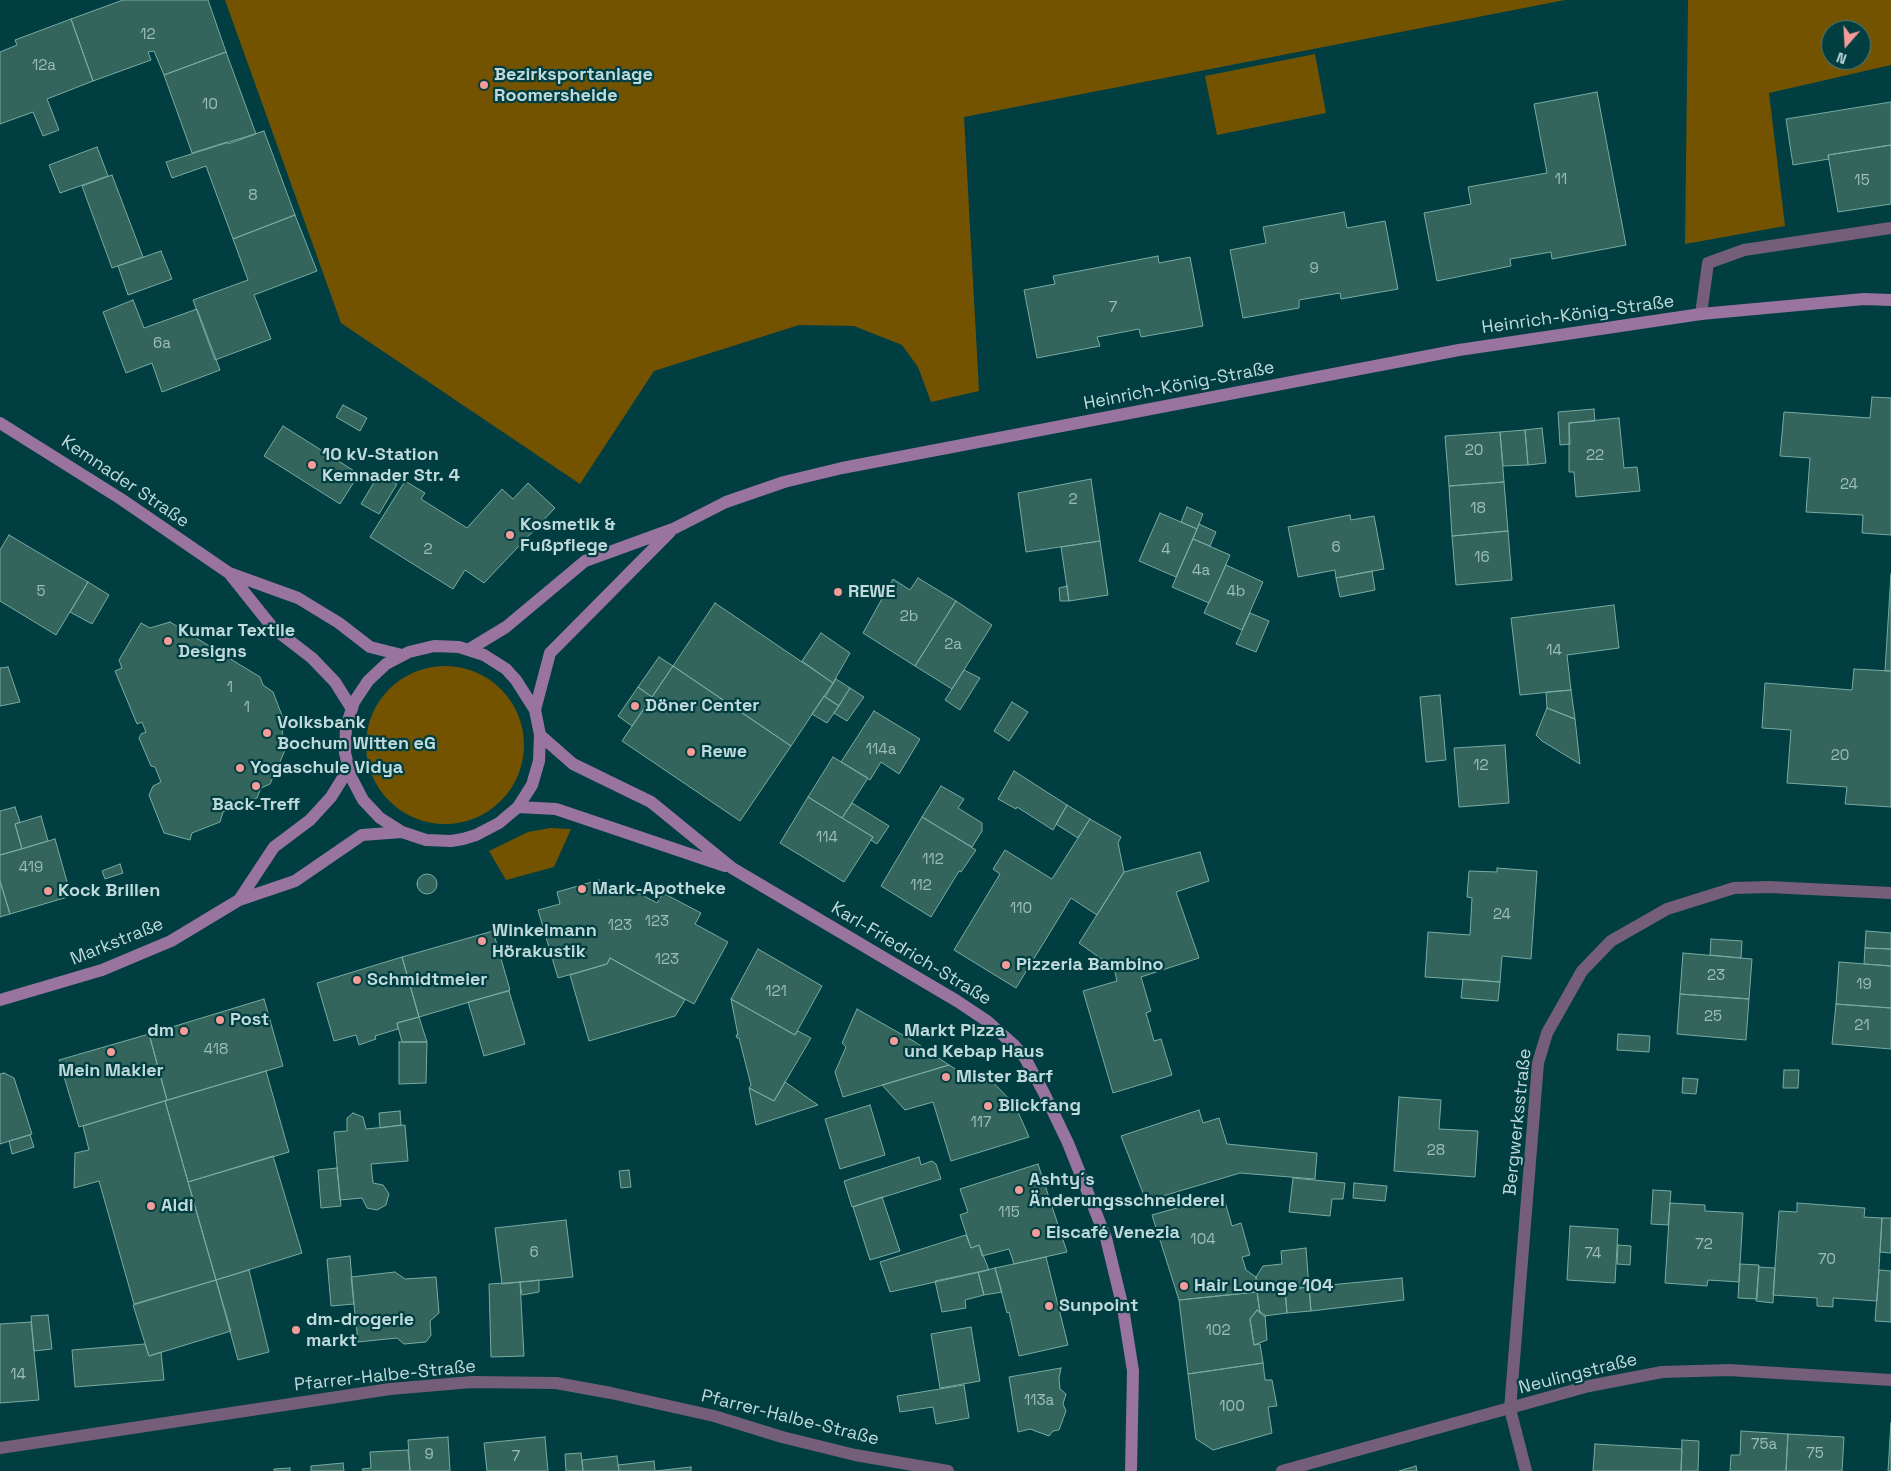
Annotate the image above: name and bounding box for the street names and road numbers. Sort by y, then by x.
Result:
street label: Heinrich-König-Straße [1480,291,1676,339]
street label: Heinrich-König-Straße [1082,357,1276,415]
street label: Kemnader Straße [57,431,193,533]
street label: Karl-Friedrich-Straße [827,898,995,1010]
street label: Markstraße [67,914,167,970]
street label: Bergwerksstraße [1500,1048,1536,1196]
street label: Neulingstraße [1516,1349,1640,1399]
street label: Pfarrer-Halbe-Straße [293,1356,477,1396]
street label: Pfarrer-Halbe-Straße [699,1385,881,1451]

